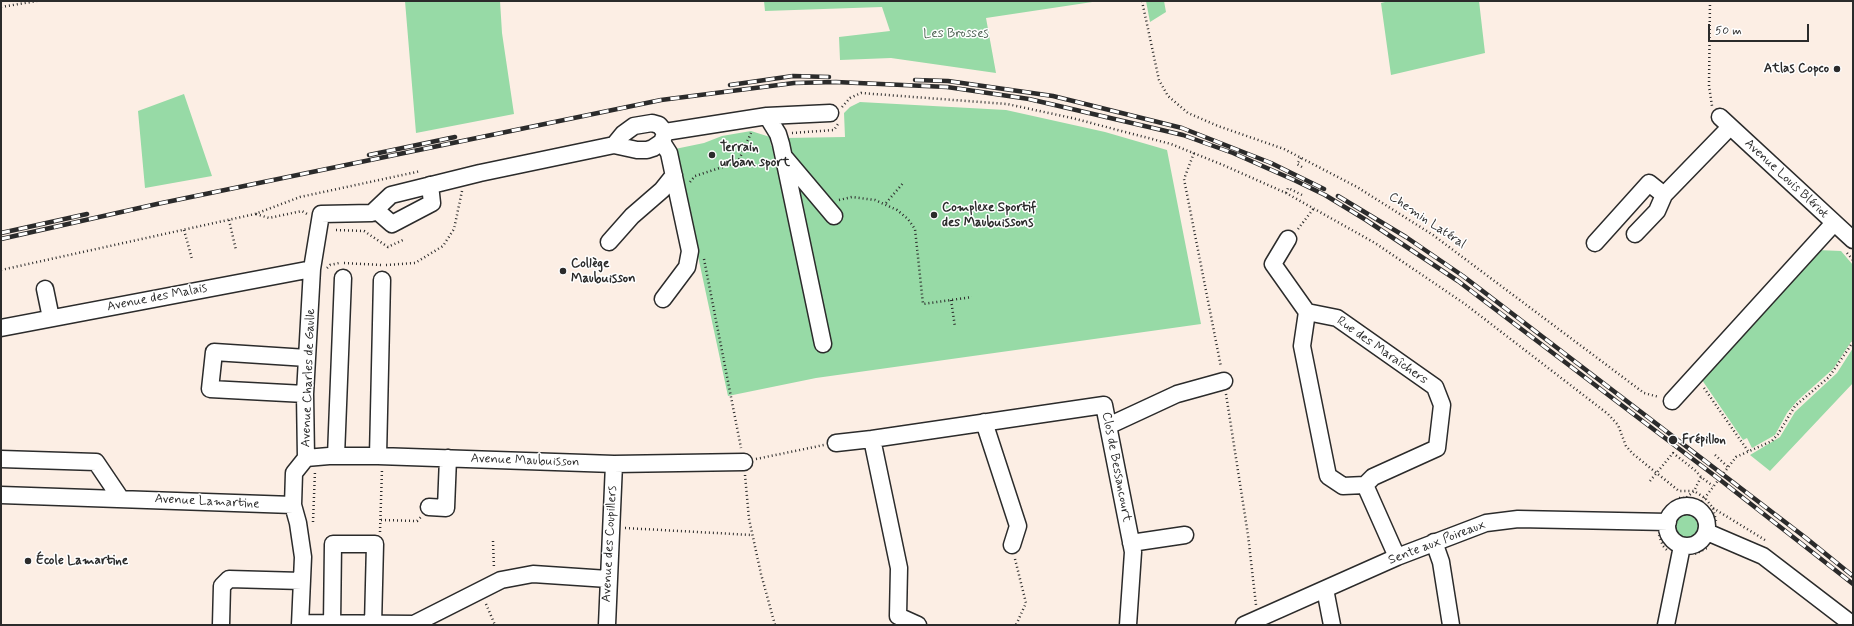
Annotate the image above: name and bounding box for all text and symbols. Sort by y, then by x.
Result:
scale bar [1710,16,1811,42]
text: 50 m [1715,23,1742,39]
park label: Les Brosses [923,26,989,42]
place label: Atlas Copco [1764,61,1829,77]
marker: Atlas Copco [1832,64,1842,74]
street label: Avenue Louis Blériot [1741,136,1831,222]
place label: Terrain urban sport [720,140,790,171]
marker: Terrain urban sport [707,150,717,160]
street label: Chemin Latéral [1385,189,1469,253]
place label: Complexe Sportif des Maubuissons [942,200,1036,231]
marker: Complexe Sportif des Maubuissons [929,210,939,220]
place label: Collège Maubuisson [571,256,635,287]
marker: Collège Maubuisson [558,266,568,276]
street label: Avenue des Malais [106,281,208,315]
street label: Avenue Charles de Gaulle [299,308,319,448]
street label: Rue des Maraîchers [1333,314,1431,388]
street label: Clos de Bessancourt [1098,411,1134,523]
place label: Frépillon [1682,432,1726,448]
marker: Frépillon [1667,434,1679,446]
street label: Avenue Maubuisson [470,451,580,471]
street label: Avenue des Coupillers [599,485,621,603]
street label: Avenue Lamartine [154,491,260,513]
street label: Sente aux Poireaux [1386,517,1488,569]
place label: École Lamartine [36,553,128,569]
marker: École Lamartine [23,556,33,566]

